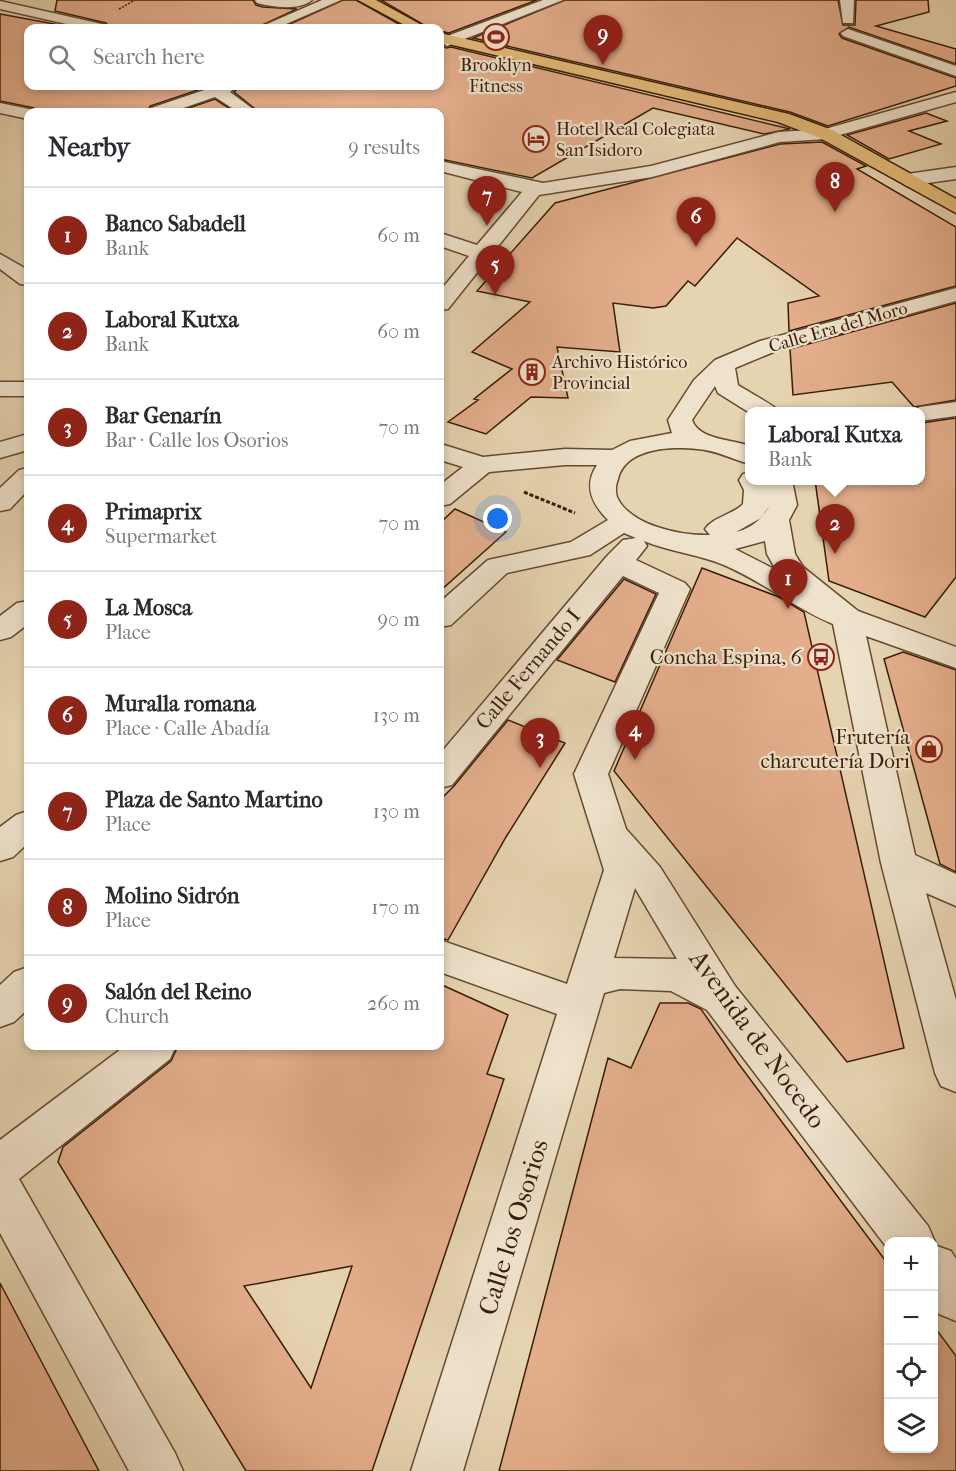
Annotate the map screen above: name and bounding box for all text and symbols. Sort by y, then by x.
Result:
pin: 9 [584,16,622,65]
sports icon: Brooklyn Fitness [481,22,511,52]
search box [24,24,444,90]
icon: search [45,41,78,74]
text: Search here [93,44,205,70]
place label: Brooklyn Fitness [460,55,532,97]
place label: Hotel Real Colegiata San Isidoro [556,119,716,161]
hotel icon: Hotel Real Colegiata San Isidoro [521,124,551,154]
text: Nearby [48,132,130,163]
text: 9 results [348,136,420,159]
pin: 8 [816,162,854,212]
pin: 7 [468,176,506,226]
pin: 6 [676,198,716,247]
text: Banco Sabadell [105,211,246,237]
text: 1 [64,224,71,247]
text: 60 m [377,224,420,247]
text: Bank [105,237,149,260]
pin: 5 [476,246,514,295]
street label: Calle Era del Moro [766,298,910,357]
text: Laboral Kutxa [105,307,239,333]
text: 2 [62,320,73,343]
text: 60 m [377,320,420,343]
text: Bank [105,333,149,356]
place label: Archivo Histórico Provincial [551,352,687,394]
building icon: Archivo Histórico Provincial [517,357,547,387]
text: Bar Genarín [105,403,222,429]
popup [745,407,925,485]
text: 3 [63,416,72,439]
text: 70 m [378,416,420,439]
text: Laboral Kutxa [768,422,902,448]
text: Bar · Calle los Osorios [105,429,288,452]
text: Bank [768,448,812,471]
text: Primaprix [105,499,202,525]
your location [483,504,512,533]
pin: 2 [816,504,854,554]
text: 4 [62,512,73,535]
text: 70 m [378,512,420,535]
text: Supermarket [105,525,217,548]
pin: 1 [768,560,808,609]
text: La Mosca [105,595,192,621]
street label: Calle Fernando I [471,604,585,734]
text: 5 [63,608,72,631]
text: 90 m [378,608,420,631]
text: Place [105,621,151,644]
bus stop icon: Concha Espina, 6 [806,642,836,672]
place label: Concha Espina, 6 [650,645,803,669]
text: Muralla romana [105,691,256,717]
text: 6 [62,704,73,727]
text: 130 m [373,704,420,727]
pin: 4 [616,710,654,760]
text: Place · Calle Abadía [105,717,270,740]
pin: 3 [520,718,560,768]
place label: Frutería charcutería Dori [760,725,910,773]
shop icon: Frutería charcutería Dori [914,734,944,764]
text: Plaza de Santo Martino [105,787,323,813]
text: 7 [63,800,72,823]
text: 130 m [373,800,420,823]
text: Place [105,813,151,836]
text: Molino Sidrón [105,883,240,909]
text: 8 [62,896,73,919]
text: 170 m [371,896,420,919]
text: Place [105,909,151,932]
street label: Avenida de Nocedo [682,943,833,1134]
text: Salón del Reino [105,979,251,1005]
text: 9 [62,992,73,1015]
text: 260 m [367,992,420,1015]
text: Church [105,1005,169,1028]
street label: Calle los Osorios [472,1136,555,1319]
map controls [884,1237,938,1453]
button: + [884,1237,938,1291]
button: − [884,1291,938,1345]
button: locate [884,1345,938,1399]
button: layers [884,1399,938,1453]

